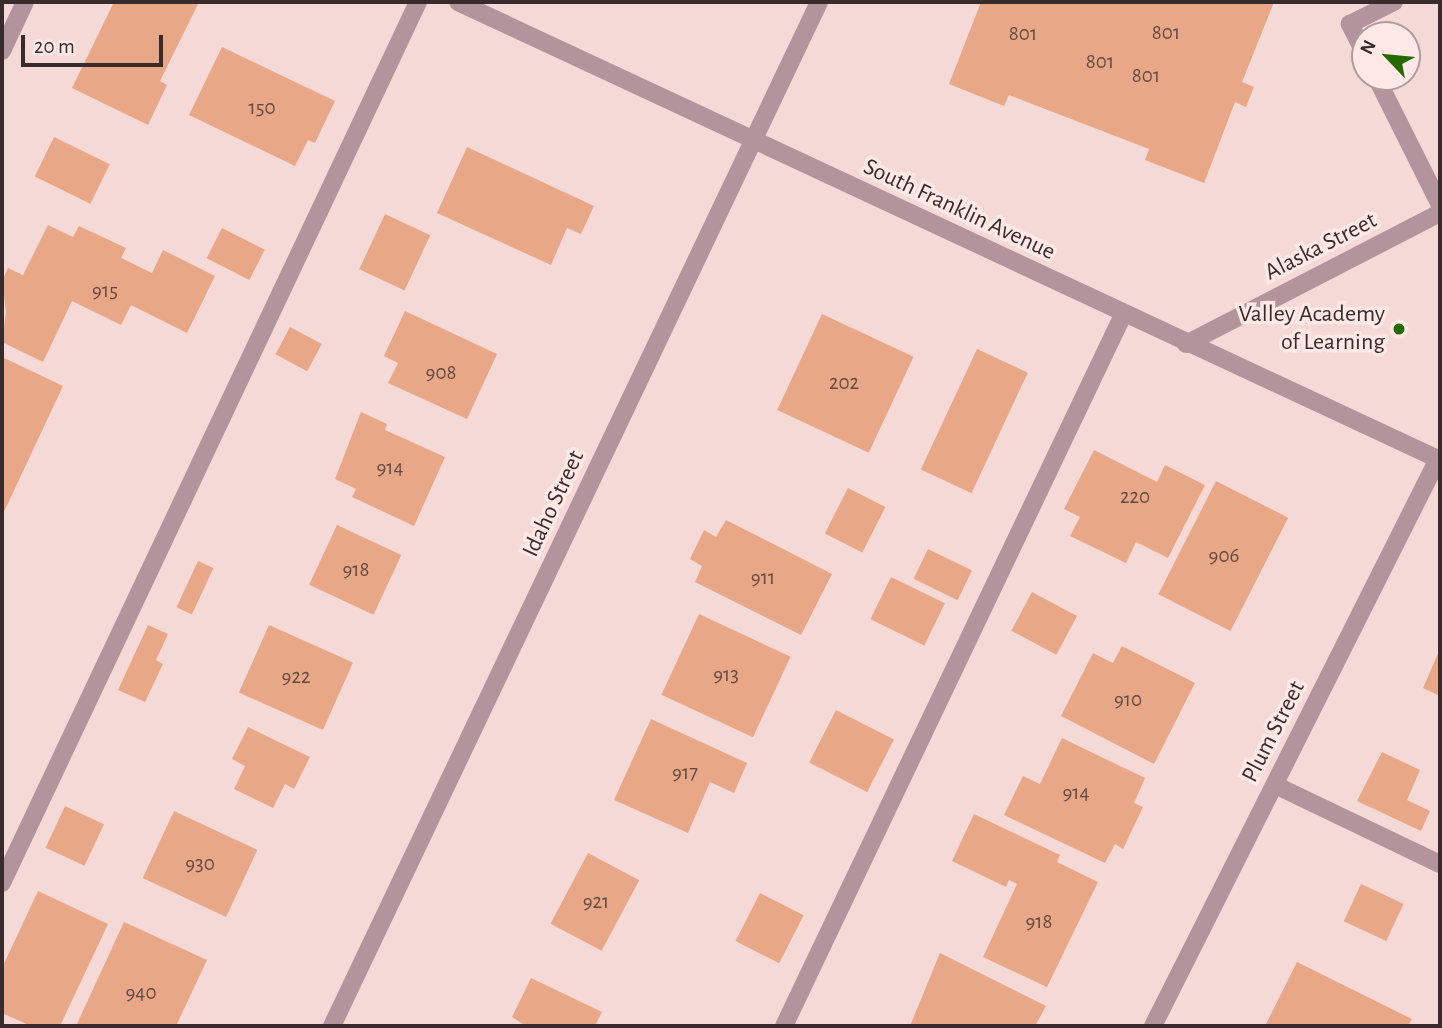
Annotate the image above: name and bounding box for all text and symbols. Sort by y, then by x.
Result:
house number: 801 [1152,20,1180,46]
scale bar [24,21,166,65]
house number: 801 [1009,21,1037,47]
north arrow [1351,21,1421,91]
text: 20 m [34,36,75,57]
text: N [1357,37,1380,58]
house number: 801 [1086,49,1114,75]
house number: 801 [1132,63,1160,89]
house number: 150 [248,95,276,121]
street label: South Franklin Avenue [859,153,1059,267]
street label: Alaska Street [1260,207,1382,287]
house number: 915 [92,278,118,304]
place label: Valley Academy of Learning [1239,301,1385,357]
marker: Valley Academy of Learning [1391,321,1407,337]
house number: 908 [426,360,456,386]
house number: 202 [829,370,859,396]
street label: Idaho Street [517,446,591,562]
house number: 914 [376,455,404,481]
house number: 220 [1120,484,1150,510]
house number: 906 [1209,543,1239,569]
house number: 918 [342,557,370,583]
house number: 911 [751,565,775,591]
house number: 913 [713,662,739,688]
house number: 922 [282,664,310,690]
street label: Plum Street [1236,676,1312,788]
house number: 910 [1114,687,1142,713]
house number: 917 [672,760,698,786]
house number: 914 [1062,780,1090,806]
house number: 930 [185,851,215,877]
house number: 921 [583,889,609,915]
house number: 918 [1025,909,1053,935]
house number: 940 [125,980,157,1006]

